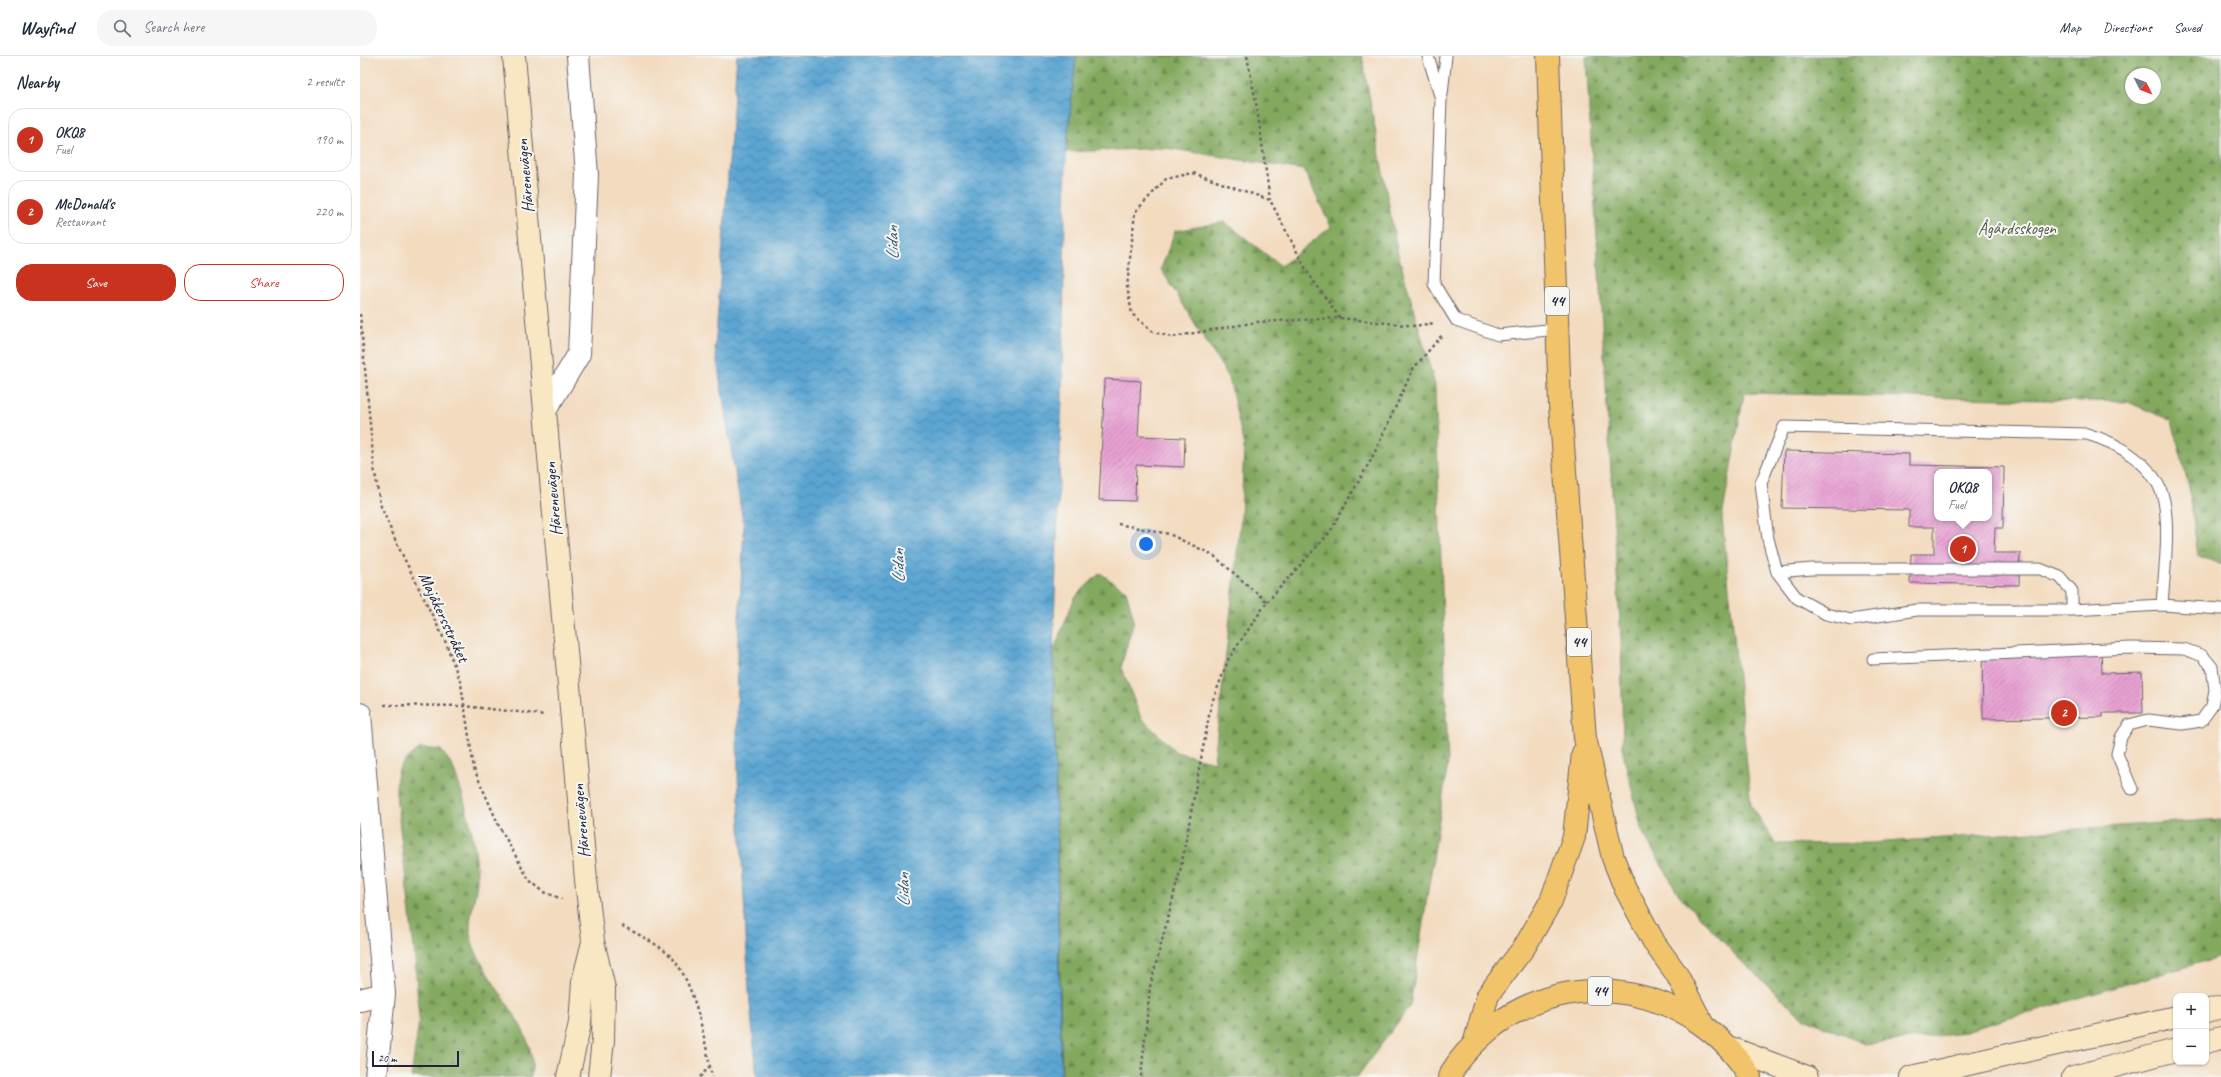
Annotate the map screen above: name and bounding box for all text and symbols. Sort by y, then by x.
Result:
search box [97,10,377,46]
text: Wayfind [20,16,73,40]
icon: search [111,17,133,39]
text: Search here [143,18,204,37]
text: Map [2060,19,2081,36]
text: Directions [2103,19,2152,36]
text: Saved [2174,19,2201,36]
north arrow [2125,68,2161,104]
text: Nearby [16,72,59,93]
text: 2 results [306,74,344,90]
text: OKQ8 [55,123,84,142]
text: 1 [27,132,33,148]
text: 190 m [315,132,343,148]
street label: Härenevägen [511,138,539,214]
text: Fuel [55,142,72,158]
text: McDonald's [55,195,114,214]
text: 2 [27,204,33,220]
text: 220 m [315,204,343,220]
text: Restaurant [55,214,105,230]
park label: Ågårdsskogen [1978,218,2057,239]
water label: Lidan [881,224,903,260]
button: Save [16,264,176,301]
button: Share [184,264,344,301]
road number: 44 [1545,287,1569,315]
street label: Härenevägen [539,461,567,537]
popup [1934,469,1992,521]
text: OKQ8 [1948,478,1978,497]
text: Fuel [1948,497,1965,513]
your location [1136,534,1156,554]
pin: 1 [1950,534,1976,564]
water label: Lidan [887,547,909,583]
street label: Majåkersstråket [414,569,475,667]
road number: 44 [1567,628,1591,656]
pin: 2 [2051,698,2077,728]
street label: Härenevägen [567,783,595,859]
water label: Lidan [892,871,914,907]
road number: 44 [1588,977,1612,1005]
map controls [2173,993,2209,1065]
button: + [2173,993,2209,1029]
button: − [2173,1029,2209,1065]
scale bar [372,1049,459,1068]
text: 20 m [378,1051,397,1065]

